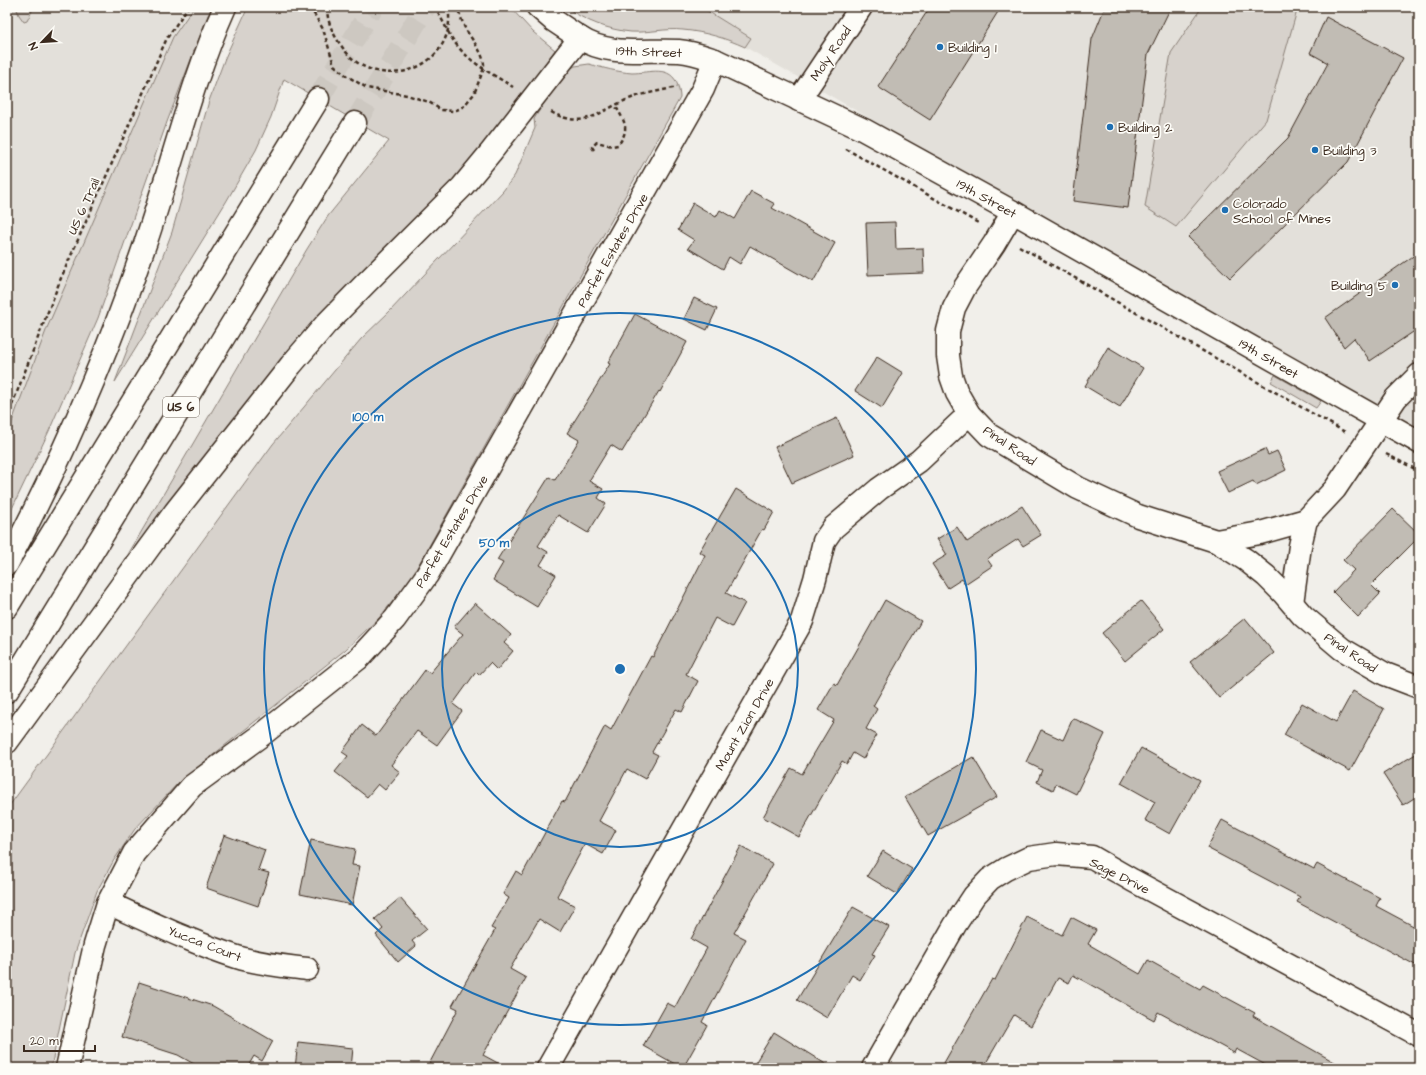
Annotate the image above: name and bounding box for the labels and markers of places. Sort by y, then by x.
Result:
place label: Building 1 [948,39,997,58]
marker: Building 1 [935,42,945,52]
place label: Building 2 [1118,119,1173,138]
marker: Building 2 [1105,122,1115,132]
place label: Building 3 [1323,142,1377,161]
marker: Building 3 [1310,145,1320,155]
place label: Colorado School of Mines [1233,195,1331,228]
marker: Colorado School of Mines [1220,205,1230,215]
place label: Building 5 [1331,277,1387,296]
marker: Building 5 [1390,280,1400,290]
centre of rings [613,662,627,676]

